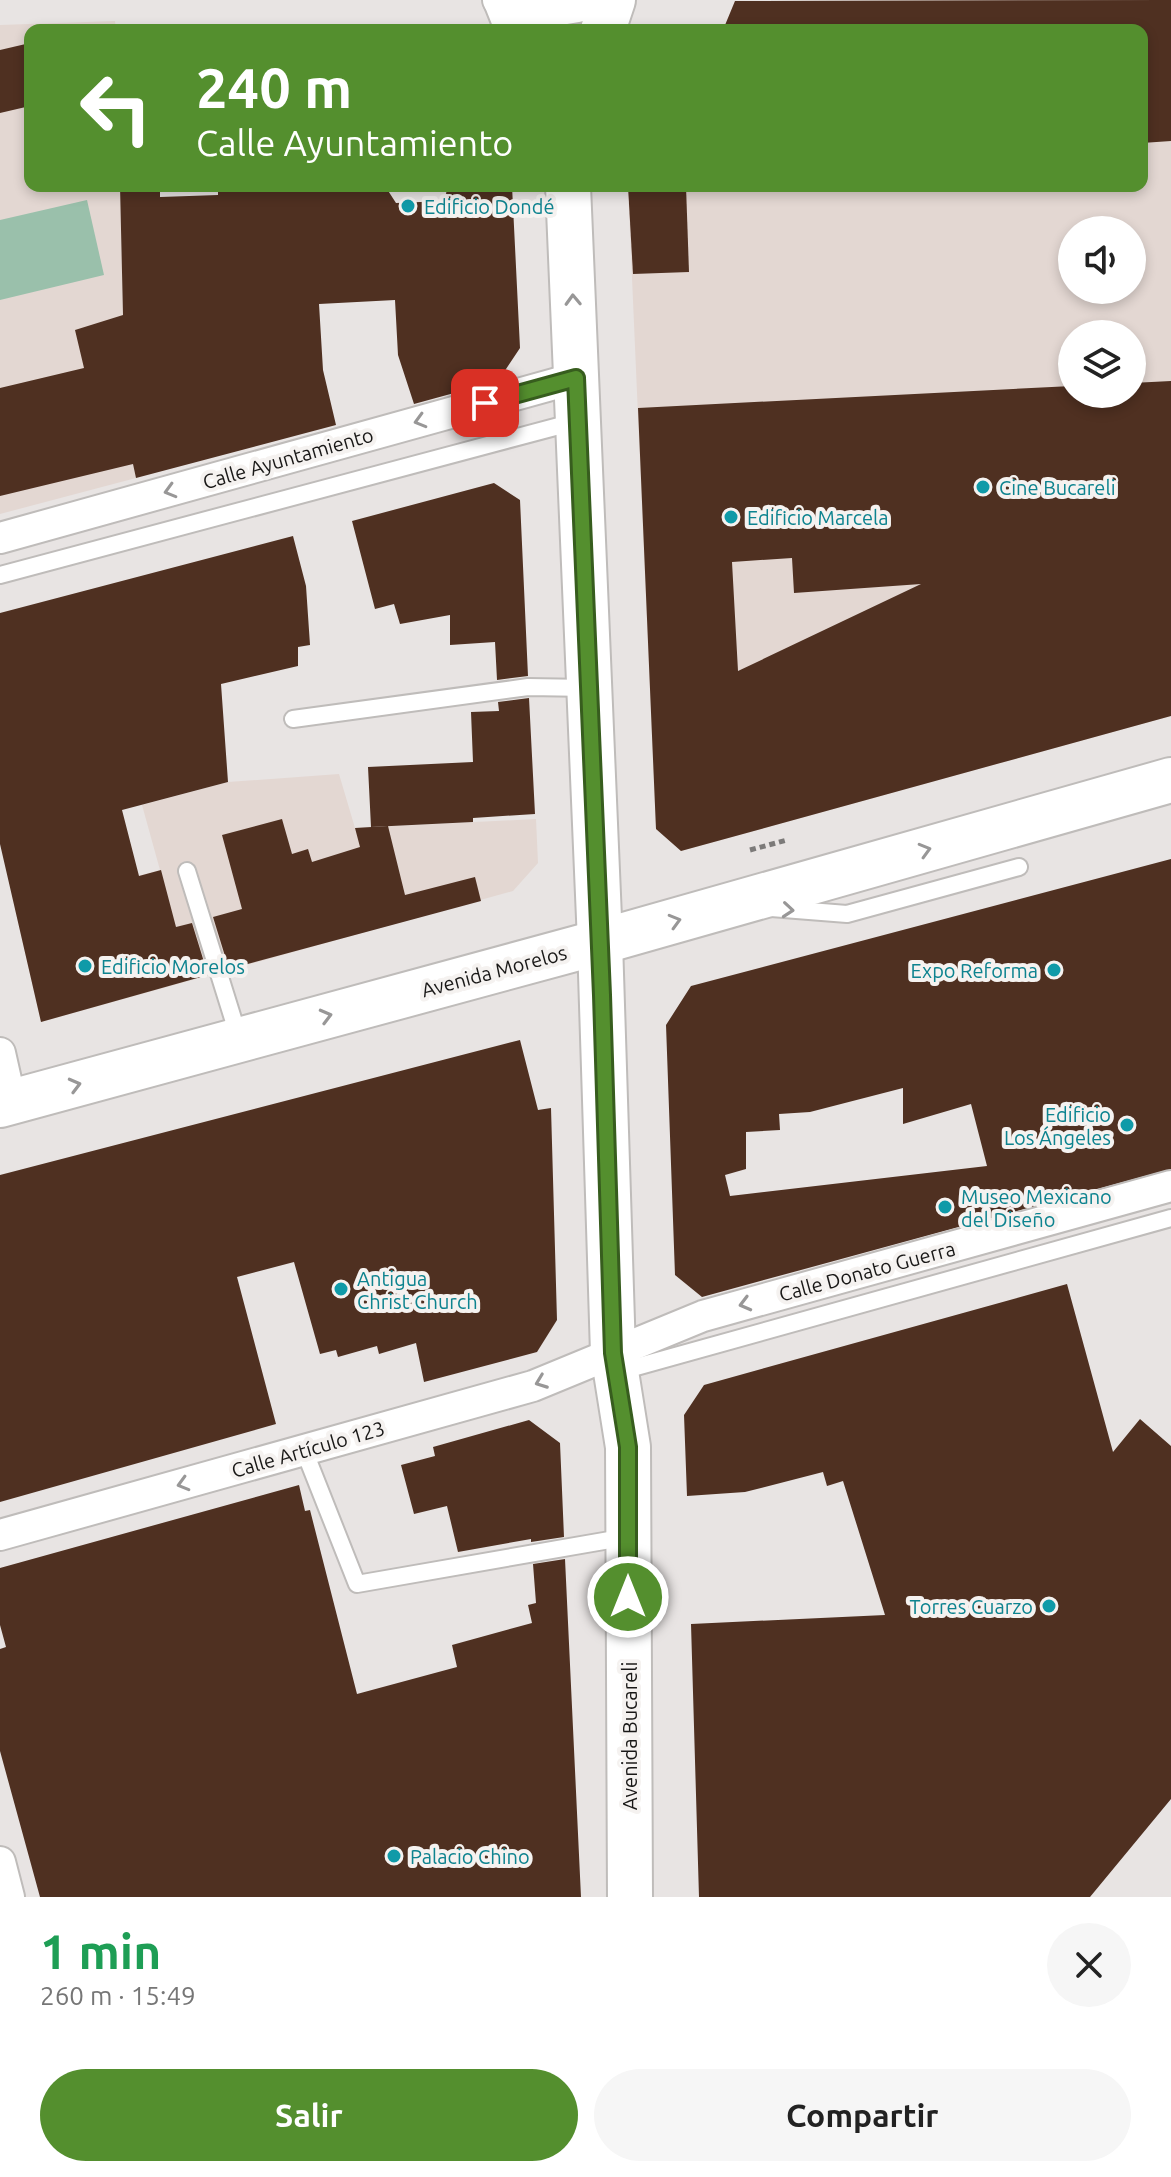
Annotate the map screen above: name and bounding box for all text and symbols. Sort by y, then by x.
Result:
icon: left [64,56,168,160]
text: 240 m [196,56,352,119]
text: Calle Ayuntamiento [196,122,513,163]
place label: Edificio Dondé [424,195,555,218]
marker: Edificio Dondé [399,197,417,215]
map controls [1058,216,1146,408]
button: sound [1058,216,1146,304]
one-way arrow [564,293,581,306]
button: layers [1058,320,1146,408]
pin [451,369,519,437]
icon: arrive [463,381,507,425]
one-way arrow [414,412,428,429]
street label: Calle Ayuntamiento [200,423,376,493]
place label: Cine Bucareli [999,476,1116,499]
marker: Cine Bucareli [974,478,992,496]
one-way arrow [163,482,177,498]
place label: Edificio Marcela [747,506,889,529]
marker: Edificio Marcela [722,508,740,526]
one-way arrow [918,843,932,859]
one-way arrow [782,901,795,918]
one-way arrow [668,913,682,930]
street label: Avenida Morelos [419,941,569,1001]
place label: Edificio Morelos [101,955,245,978]
marker: Edificio Morelos [76,957,94,975]
place label: Expo Reforma [911,959,1038,982]
marker: Expo Reforma [1045,961,1063,979]
one-way arrow [319,1009,332,1026]
one-way arrow [68,1077,82,1094]
place label: Edificio Los Ángeles [1004,1103,1111,1149]
marker: Edificio Los Ángeles [1118,1116,1136,1134]
place label: Museo Mexicano del Diseño [961,1185,1112,1231]
marker: Museo Mexicano del Diseño [936,1198,954,1216]
street label: Calle Donato Guerra [776,1236,958,1306]
place label: Antigua Christ Church [357,1267,478,1313]
marker: Antigua Christ Church [332,1280,350,1298]
one-way arrow [738,1295,752,1311]
one-way arrow [535,1372,549,1389]
street label: Calle Artículo 123 [229,1416,387,1482]
one-way arrow [176,1475,190,1491]
position arrow [586,1555,670,1639]
place label: Torres Cuarzo [910,1595,1033,1618]
marker: Torres Cuarzo [1040,1597,1058,1615]
street label: Avenida Bucareli [618,1662,641,1810]
place label: Palacio Chino [410,1845,530,1868]
marker: Palacio Chino [385,1847,403,1865]
button: close [1047,1923,1131,2007]
text: 1 min [40,1924,161,1978]
text: 260 m · 15:49 [40,1981,196,2010]
button: Salir [40,2069,578,2161]
button: Compartir [594,2069,1131,2161]

